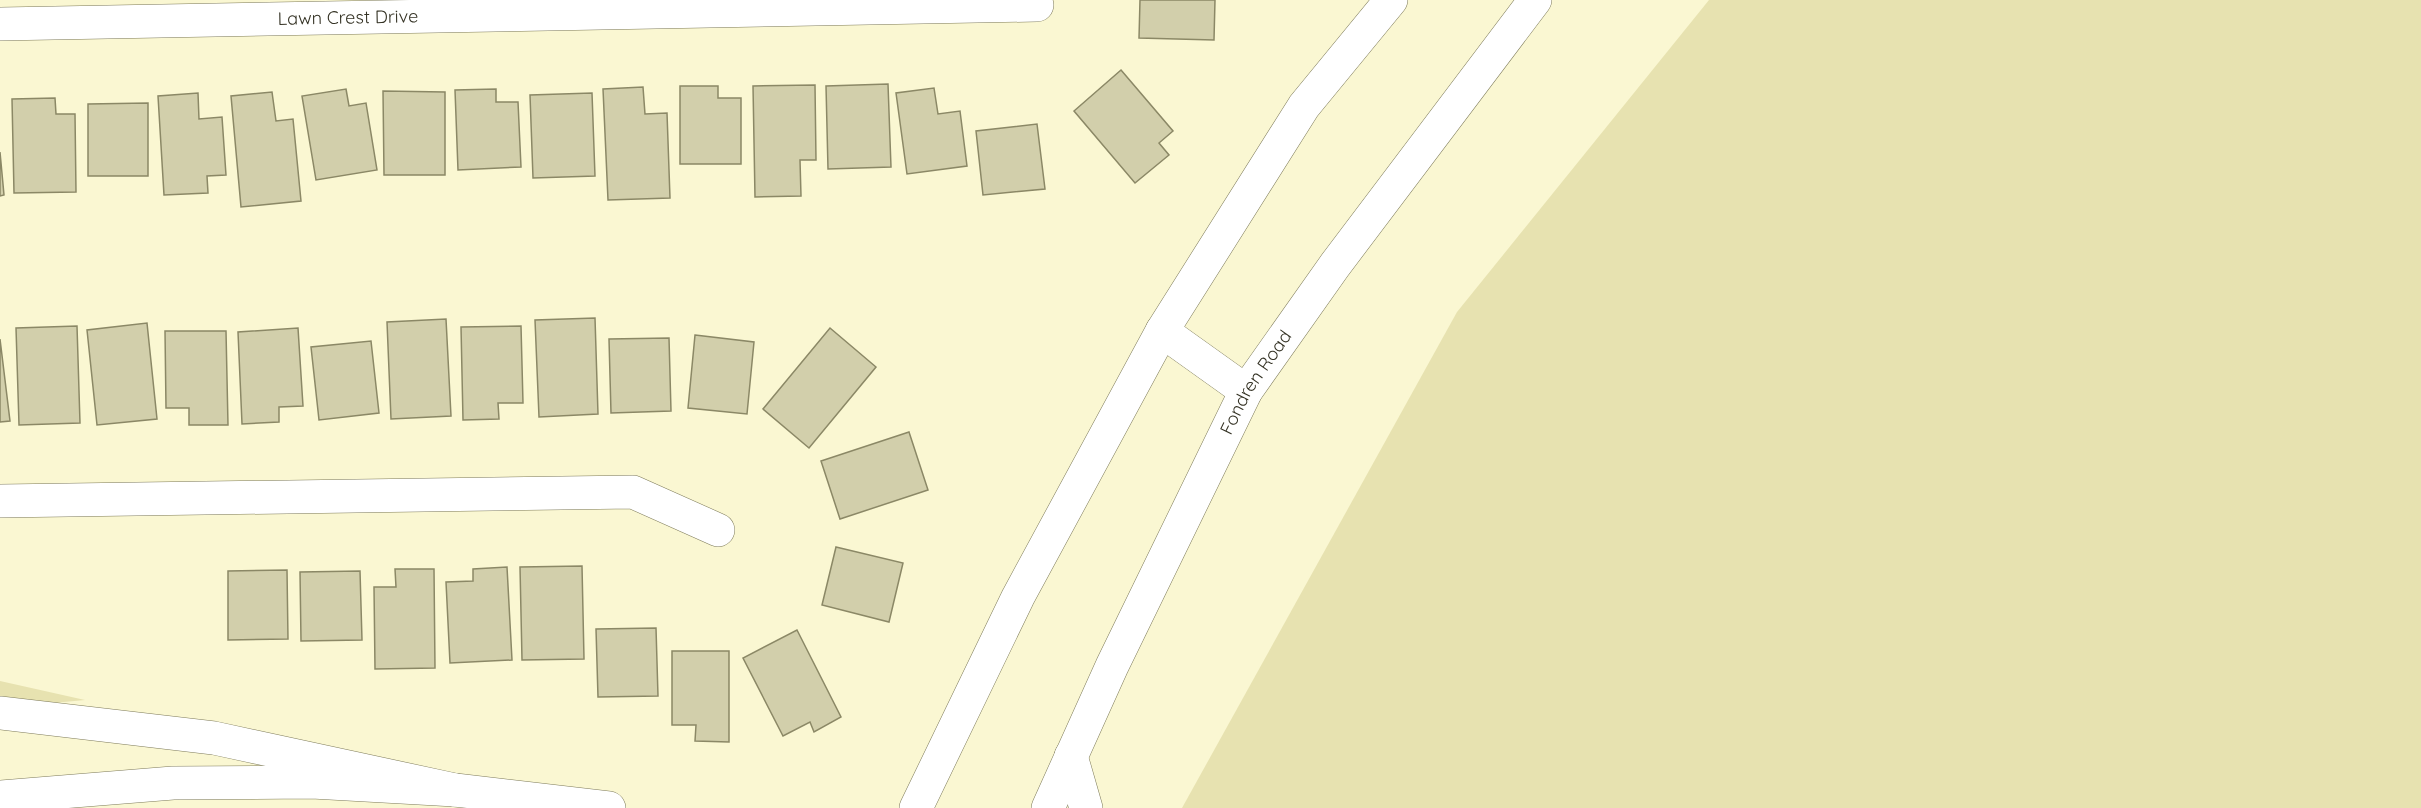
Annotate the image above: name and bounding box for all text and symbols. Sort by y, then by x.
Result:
street label: Lawn Crest Drive [277,4,418,30]
street label: Fondren Road [1215,325,1296,438]

